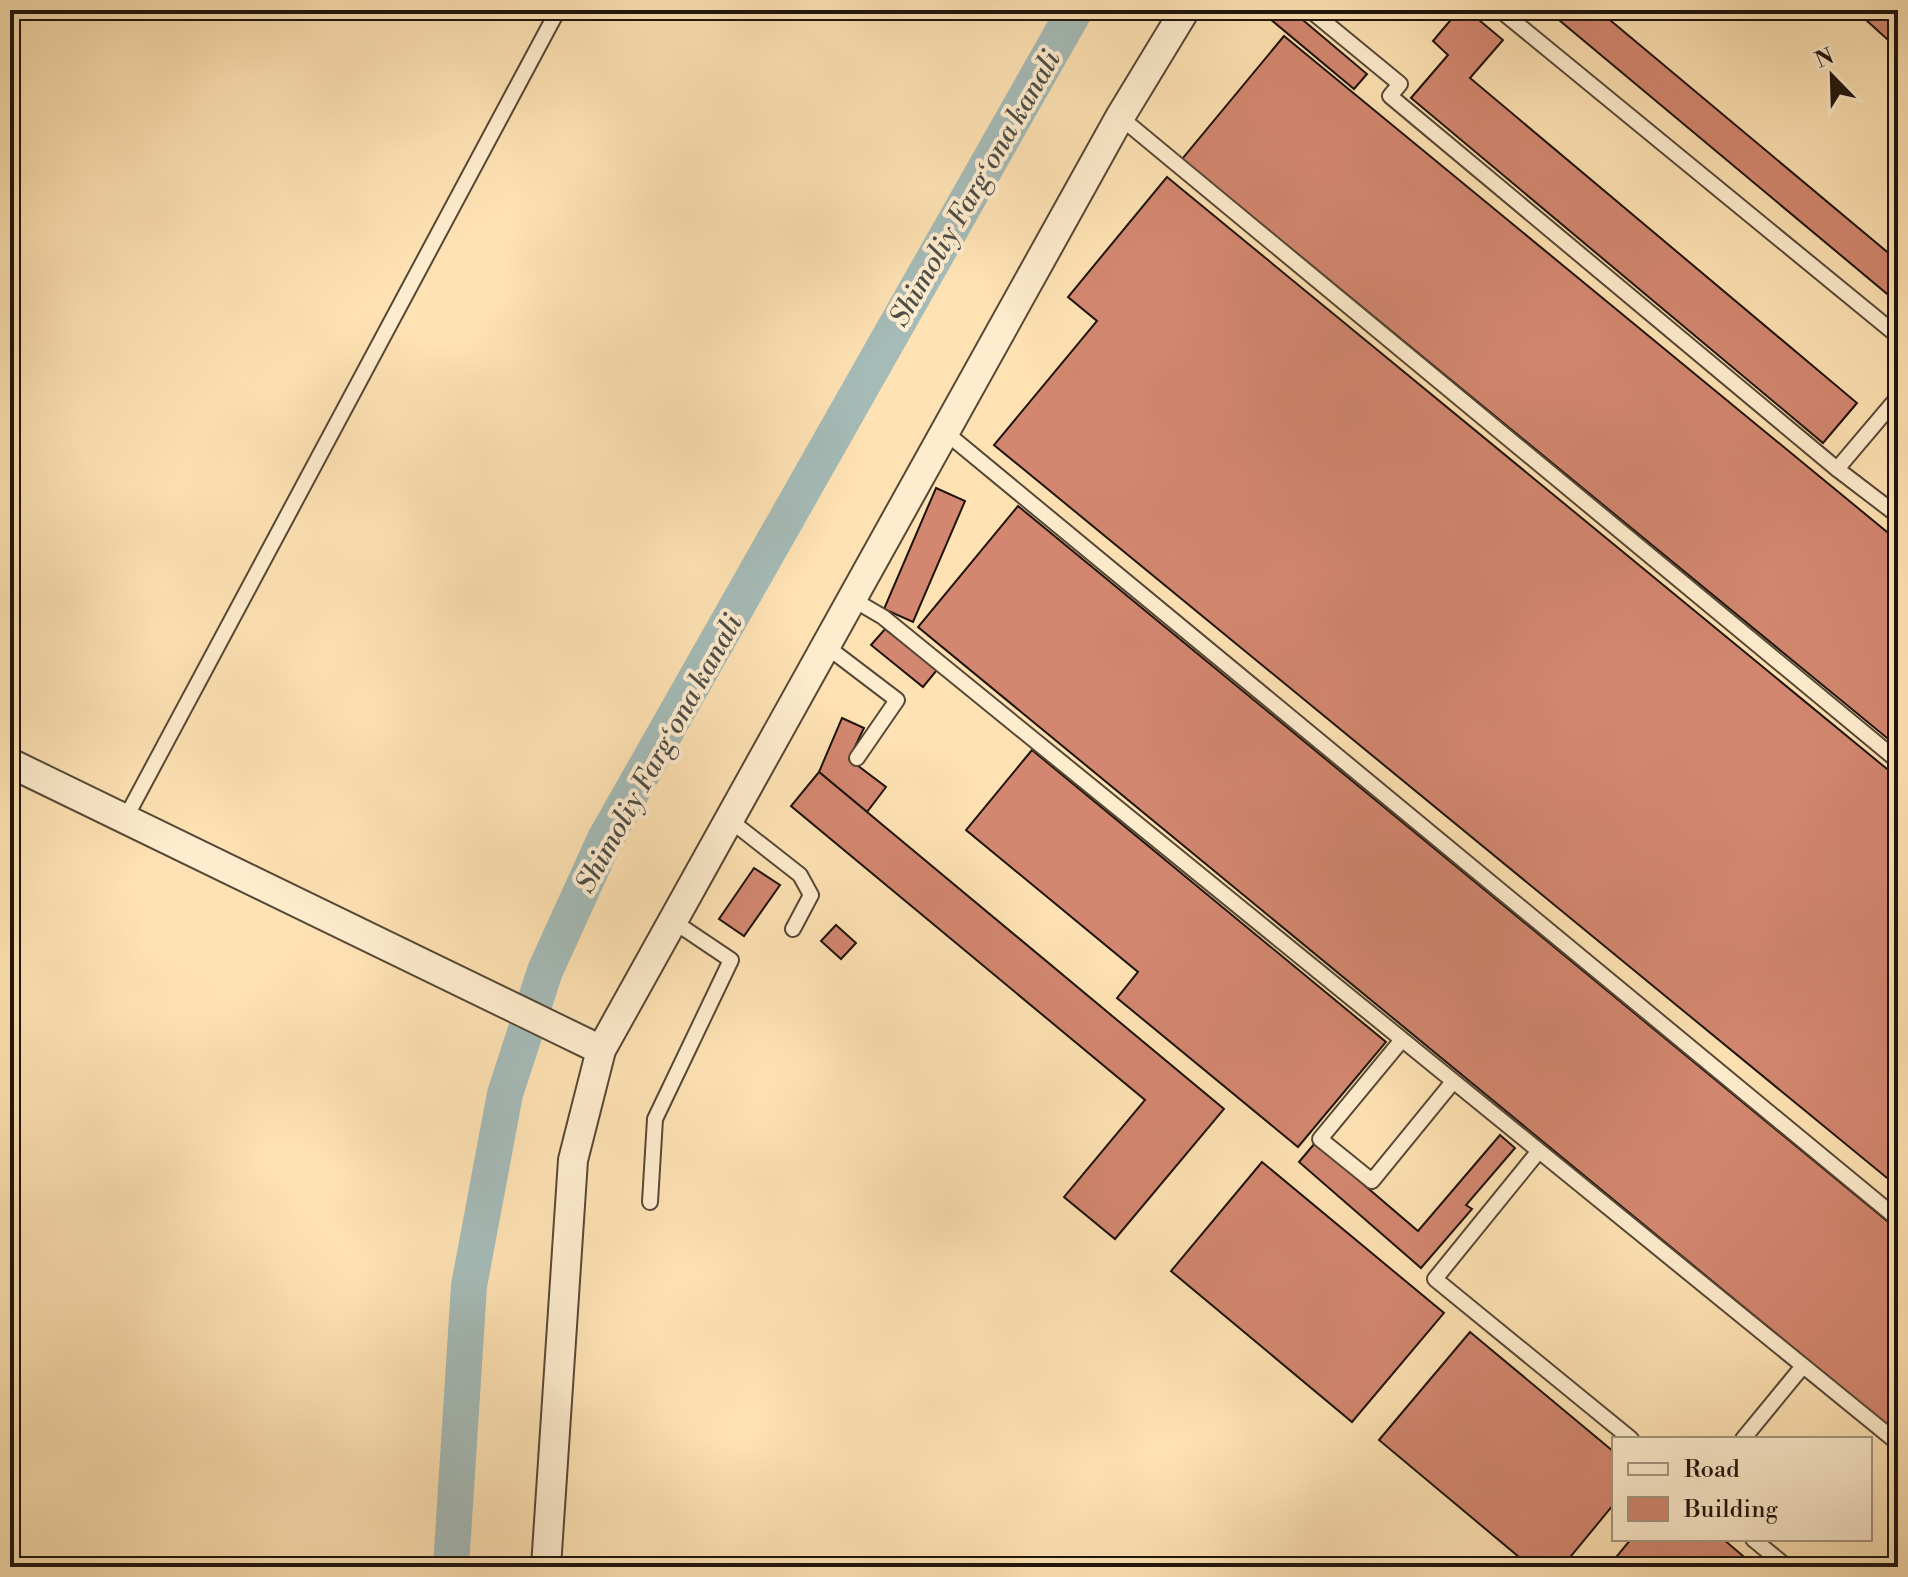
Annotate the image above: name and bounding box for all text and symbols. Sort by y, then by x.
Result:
north arrow [1792,36,1872,116]
text: N [1811,43,1839,75]
water label: Shimoliy Fargʻona kanali [882,44,1069,333]
water label: Shimoliy Fargʻona kanali [568,608,751,899]
legend [1612,1437,1872,1541]
text: Road [1684,1455,1740,1485]
text: Building [1683,1495,1778,1525]

